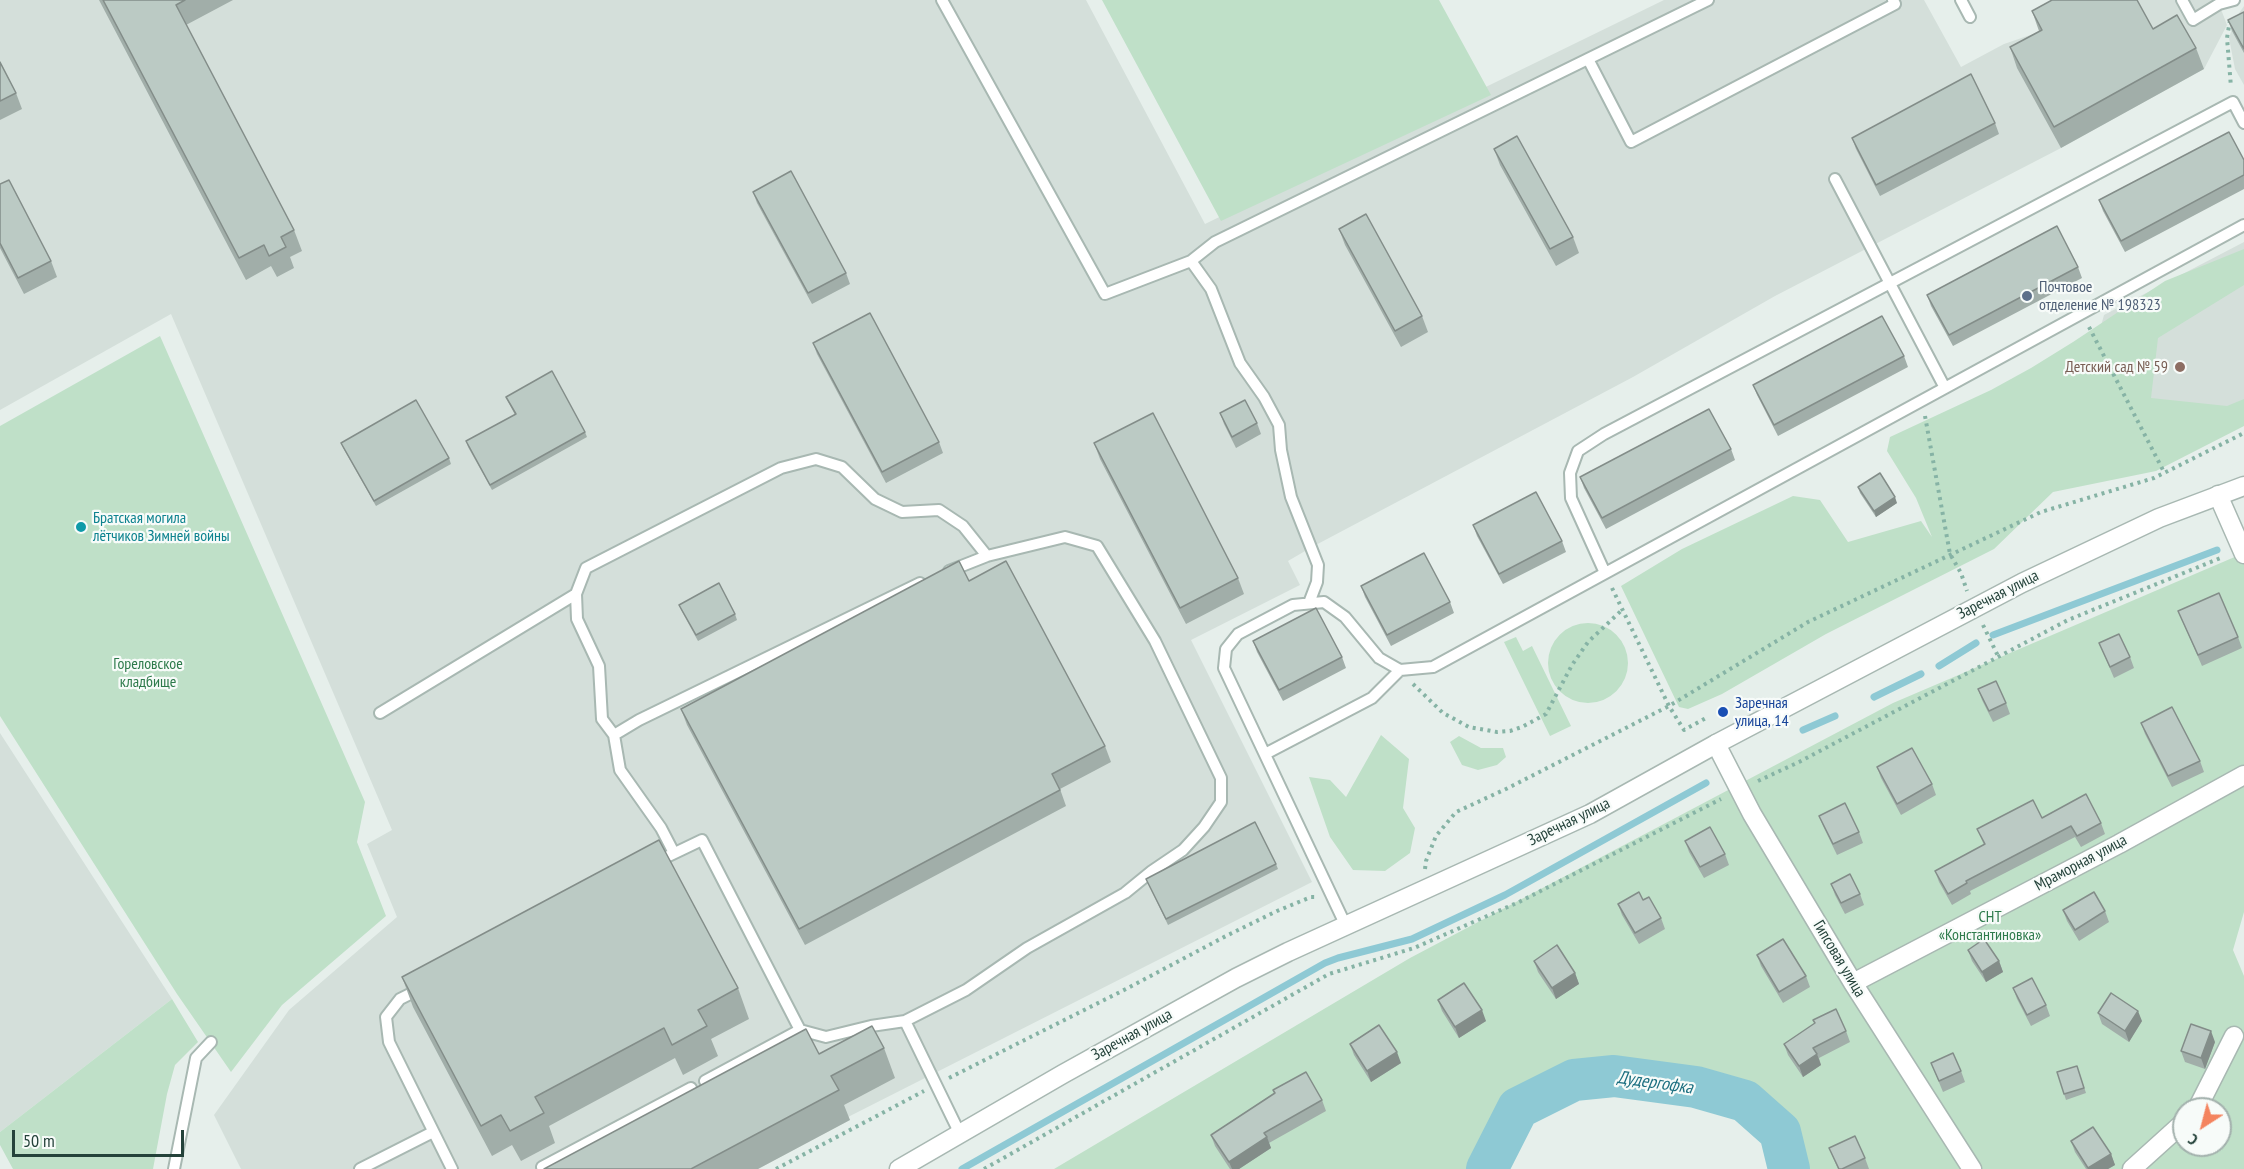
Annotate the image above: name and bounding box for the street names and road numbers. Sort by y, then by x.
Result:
street label: Заречная улица [1954,566,2042,624]
street label: Заречная улица [1525,794,1613,850]
street label: Мраморная улица [2032,831,2130,895]
street label: Гипсовая улица [1809,917,1869,1001]
street label: Заречная улица [1088,1005,1176,1065]

